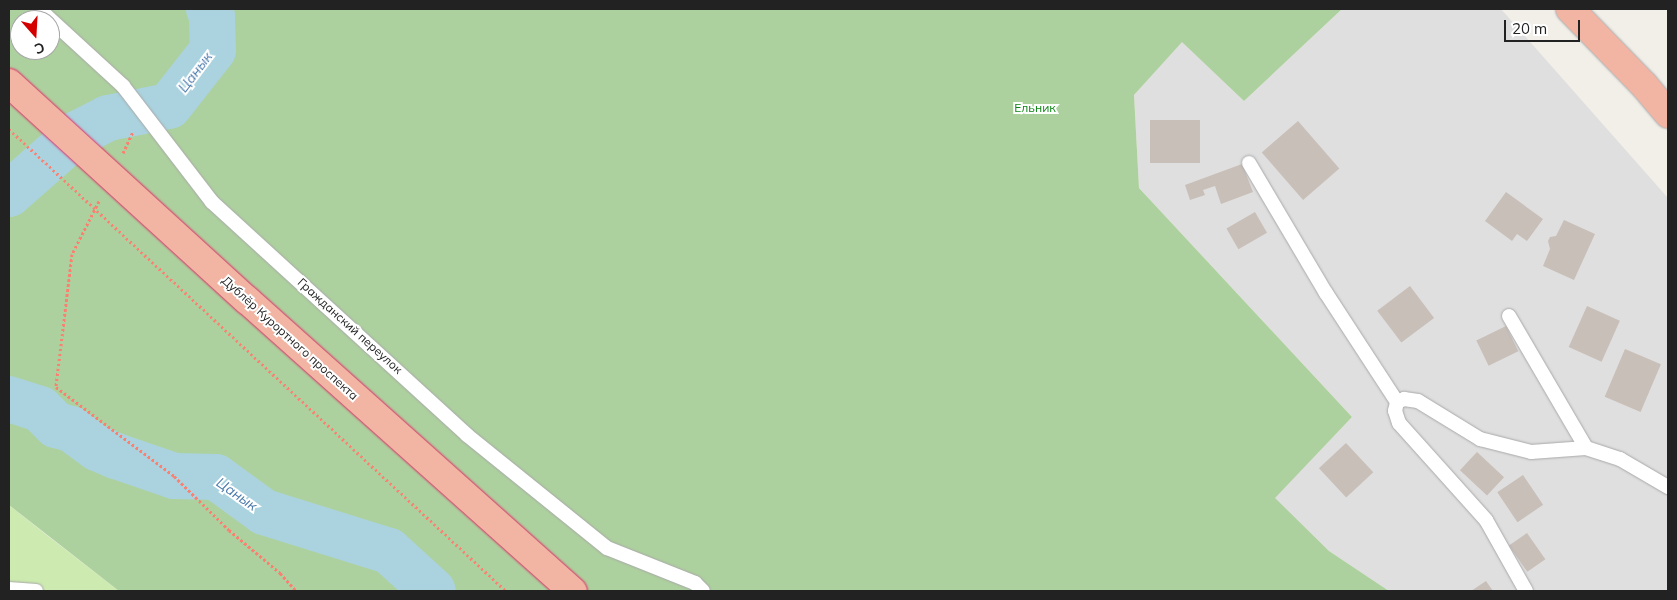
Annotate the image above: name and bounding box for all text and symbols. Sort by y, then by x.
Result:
north arrow [10,10,60,60]
scale bar [1507,10,1583,42]
text: 20 m [1512,19,1547,38]
text: С [32,38,47,58]
water label: Цанык [174,49,216,95]
park label: Ельник [1014,101,1056,115]
street label: Дублёр Курортного проспекта [219,273,361,403]
street label: Гражданский переулок [295,275,405,377]
water label: Цанык [213,474,261,514]

